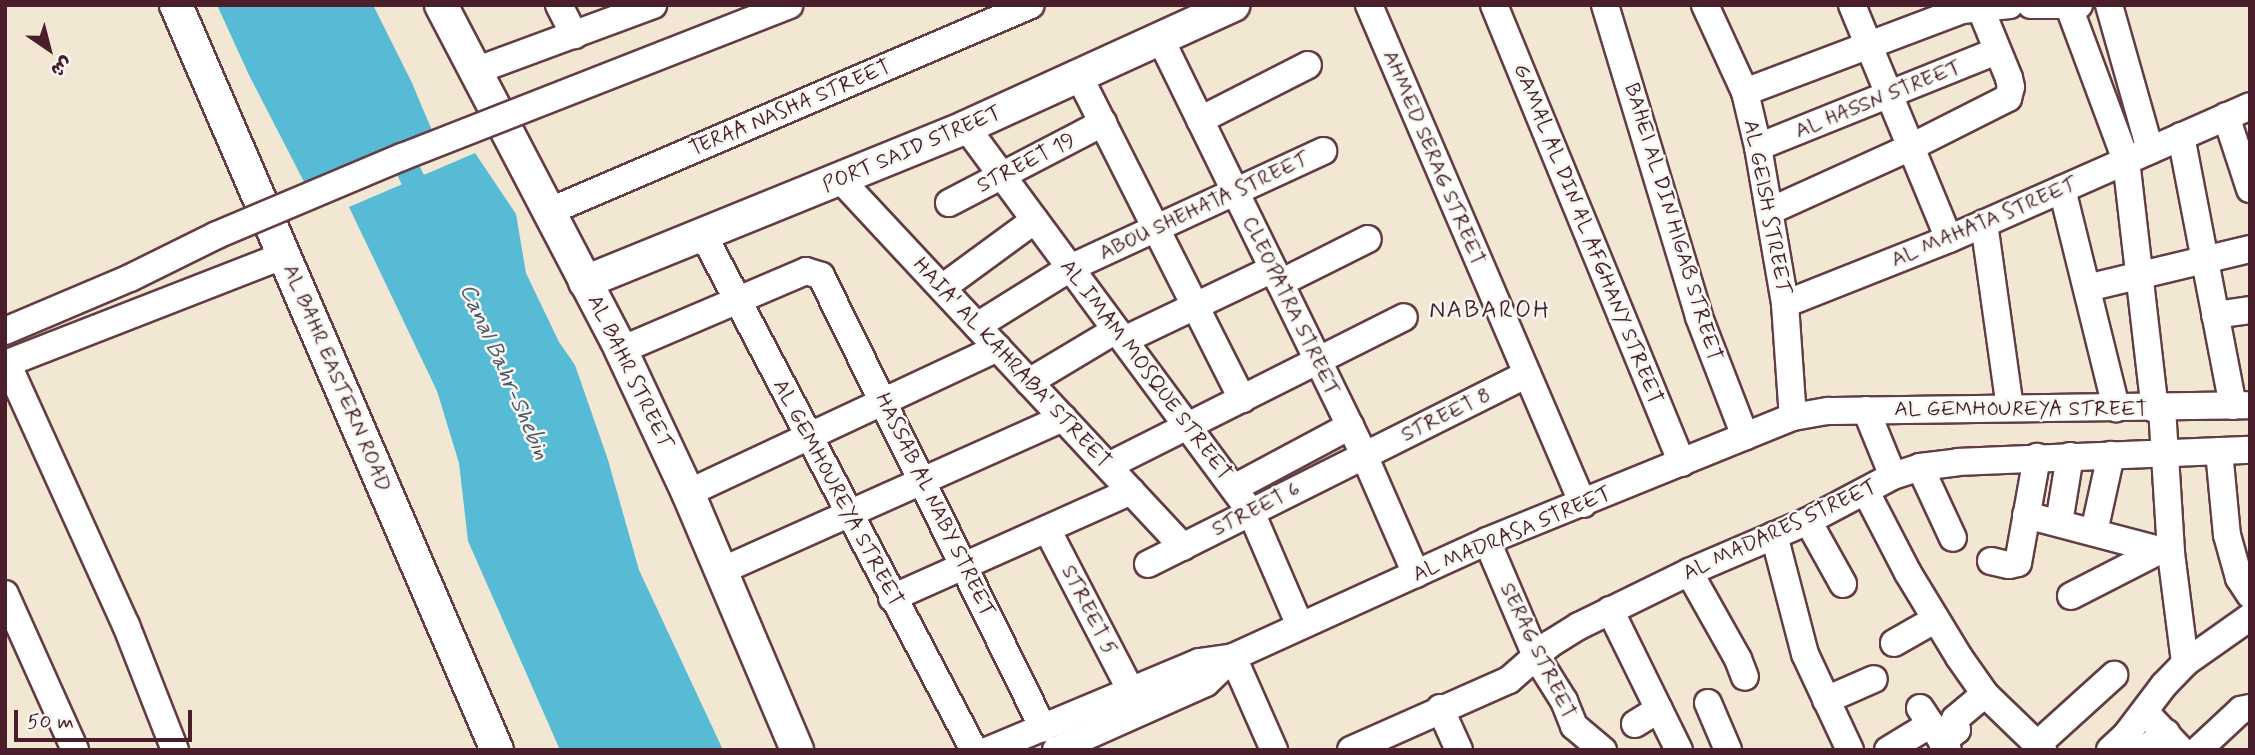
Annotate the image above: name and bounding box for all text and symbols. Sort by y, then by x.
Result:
north arrow [14,14,84,84]
street label: AHMED SERAG STREET [1377,47,1491,269]
text: ش [46,50,77,83]
street label: AL HASSN STREET [1789,53,1967,145]
street label: TERAA NASHA STREET [686,54,894,162]
street label: GAMAL AL DIN AL AFGHANY STREET [1508,60,1668,408]
street label: BAHEI AL DIN HIGAB STREET [1618,78,1728,366]
street label: PORT SAID STREET [818,99,1006,199]
street label: AL GEISH STREET [1737,116,1797,298]
street label: STREET 19 [973,128,1079,198]
street label: ABOU SHEHATA STREET [1095,146,1313,266]
street label: AL MAHATA STREET [1888,172,2080,272]
street label: CLEOPATRA STREET [1236,211,1346,401]
street label: HAIA' AL KAHRABA' STREET [907,252,1117,474]
street label: AL IMAM MOSQUE STREET [1055,255,1237,485]
street label: AL BAHR EASTERN ROAD [278,262,396,494]
water label: Canal Bahr-Shebin [453,281,555,463]
street label: AL BAHR STREET [581,290,679,454]
district label: NABAROH [1430,297,1550,325]
street label: AL GEMHOUREYA STREET [768,376,908,610]
street label: STREET 8 [1397,382,1495,448]
street label: HASSAB AL NABY STREET [869,387,1001,623]
street label: AL GEMHOUREYA STREET [1895,396,2147,422]
street label: AL MADARES STREET [1678,473,1882,587]
street label: STREET 6 [1208,476,1304,542]
street label: AL MADRASA STREET [1408,480,1616,588]
street label: STREET 5 [1056,561,1122,659]
street label: SERAG STREET [1494,579,1582,723]
scale bar [18,696,196,740]
text: 50 m [27,708,74,736]

